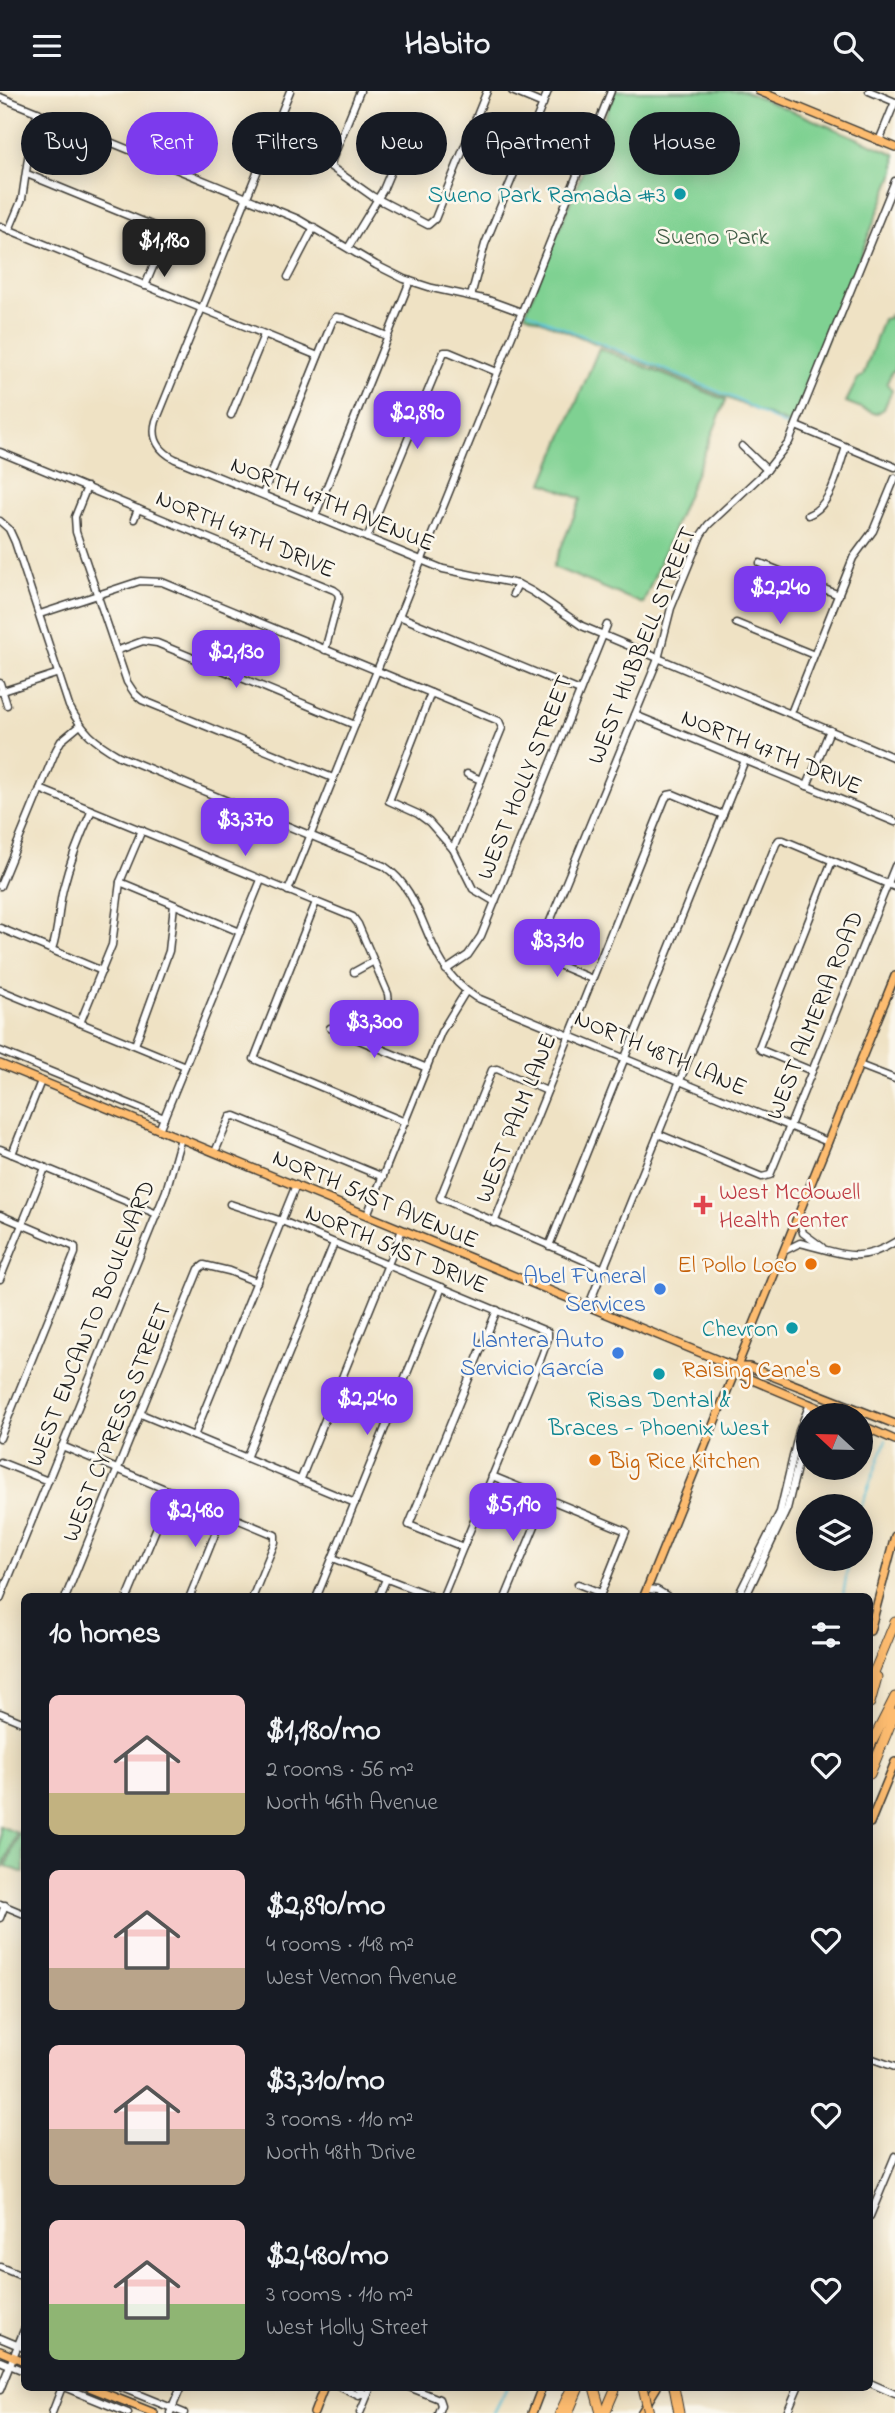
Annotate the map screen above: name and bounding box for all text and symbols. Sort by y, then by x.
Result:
text: Habito [405,22,490,69]
icon: menu [28,27,66,65]
icon: search [829,27,867,65]
chip: Buy [21,112,112,175]
chip: Rent [126,112,218,175]
chip: Filters [232,112,342,175]
chip: New [356,112,447,175]
chip: Apartment [461,112,615,175]
chip: House [629,112,740,175]
place label: Sueno Park Ramada #3 [428,179,666,214]
marker: Sueno Park Ramada #3 [672,186,688,202]
pin: $1,180 [107,219,221,279]
park label: Sueno Park [655,221,769,256]
text: $1,180 [138,225,190,258]
pin: $2,890 [360,391,474,451]
text: $2,890 [390,397,444,430]
street label: NORTH 47TH AVENUE [225,448,439,562]
street label: NORTH 47TH DRIVE [150,482,340,589]
street label: WEST HUBBELL STREET [580,522,707,770]
pin: $2,240 [723,567,837,626]
text: $2,240 [750,572,810,605]
pin: $2,130 [179,631,293,690]
text: $2,130 [208,636,264,669]
street label: WEST HOLLY STREET [469,670,583,886]
street label: NORTH 47TH DRIVE [676,701,867,805]
pin: $3,370 [188,799,302,858]
text: $3,370 [217,804,273,837]
street label: WEST ALMERIA ROAD [758,906,874,1126]
pin: $3,310 [500,919,614,979]
text: $3,310 [530,925,584,958]
pin: $3,300 [317,1000,431,1060]
street label: NORTH 48TH LANE [568,1002,752,1106]
text: $3,300 [346,1006,402,1039]
street label: WEST PALM LANE [467,1029,567,1209]
street label: NORTH 51ST AVENUE [267,1141,483,1259]
street label: WEST ENCANTO BOULEVARD [19,1175,166,1472]
place label: West Mcdowell Health Center [719,1176,860,1239]
marker: West Mcdowell Health Center [693,1195,713,1215]
street label: NORTH 51ST DRIVE [299,1196,493,1304]
place label: El Pollo Loco [677,1249,797,1284]
marker: El Pollo Loco [803,1256,819,1272]
place label: Abel Funeral Services [523,1260,646,1323]
marker: Abel Funeral Services [652,1281,668,1297]
street label: WEST CYPRESS STREET [54,1298,182,1548]
place label: Chevron [702,1313,778,1348]
marker: Chevron [784,1320,800,1336]
place label: Llantera Auto Servicio García [460,1324,604,1387]
marker: Llantera Auto Servicio García [610,1345,626,1361]
place label: Raising Cane's [682,1354,821,1389]
marker: Raising Cane's [827,1361,843,1377]
marker: Risas Dental & Braces - Phoenix West [651,1366,667,1382]
pin: $2,240 [310,1377,424,1437]
text: $2,240 [337,1383,397,1416]
place label: Risas Dental & Braces - Phoenix West [548,1384,769,1447]
north arrow [796,1403,873,1481]
map controls [796,1403,873,1571]
place label: Big Rice Kitchen [608,1445,760,1480]
marker: Big Rice Kitchen [587,1452,603,1468]
pin: $5,190 [456,1483,570,1543]
pin: $2,480 [138,1489,252,1549]
text: $5,190 [485,1489,541,1522]
button: layers [796,1494,873,1571]
text: $2,480 [166,1495,224,1528]
text: 10 homes [49,1613,161,1657]
icon: filters [807,1616,845,1654]
text: $1,180/mo [266,1710,381,1754]
icon: home [105,1723,189,1807]
icon: heart [807,1746,845,1784]
text: 2 rooms · 56 m² [266,1754,414,1787]
text: North 46th Avenue [266,1787,438,1820]
text: $2,890/mo [266,1885,386,1929]
icon: home [105,1898,189,1982]
icon: heart [807,1921,845,1959]
text: 4 rooms · 148 m² [266,1929,414,1962]
text: West Vernon Avenue [266,1962,457,1995]
text: $3,310/mo [266,2060,385,2104]
icon: home [105,2073,189,2157]
icon: heart [807,2096,845,2134]
text: 3 rooms · 110 m² [266,2104,413,2137]
text: North 48th Drive [266,2137,416,2170]
text: $2,480/mo [266,2235,389,2279]
icon: home [105,2248,189,2332]
icon: heart [807,2271,845,2309]
text: 3 rooms · 110 m² [266,2279,413,2312]
text: West Holly Street [266,2312,428,2345]

